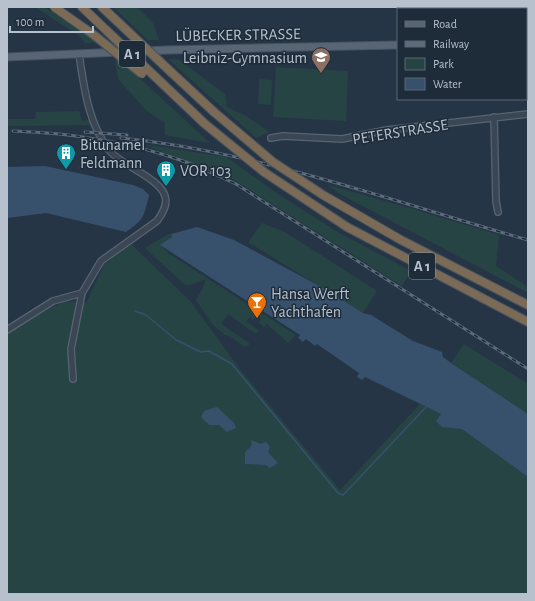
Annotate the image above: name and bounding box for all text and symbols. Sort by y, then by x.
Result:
scale bar [10,8,93,34]
legend [397,8,527,100]
text: 100 m [16,16,44,28]
text: Road [433,18,457,30]
street label: LÜBECKER STRASSE [175,24,301,44]
text: Railway [433,38,469,51]
road number: A 1 [119,41,145,67]
school or university icon: Leibniz-Gymnasium [310,46,332,74]
place label: Leibniz-Gymnasium [183,50,307,67]
text: Park [433,58,454,70]
text: Water [433,78,462,90]
street label: PETERSTRASSE [351,116,449,147]
place label: Bitunamel Feldmann [80,137,145,171]
building icon: Bitunamel Feldmann [55,142,77,170]
building icon: VOR 103 [155,159,177,187]
place label: VOR 103 [180,163,231,179]
road number: A 1 [409,253,435,279]
place label: Hansa Werft Yachthafen [271,286,349,320]
bar icon: Hansa Werft Yachthafen [246,291,268,319]

